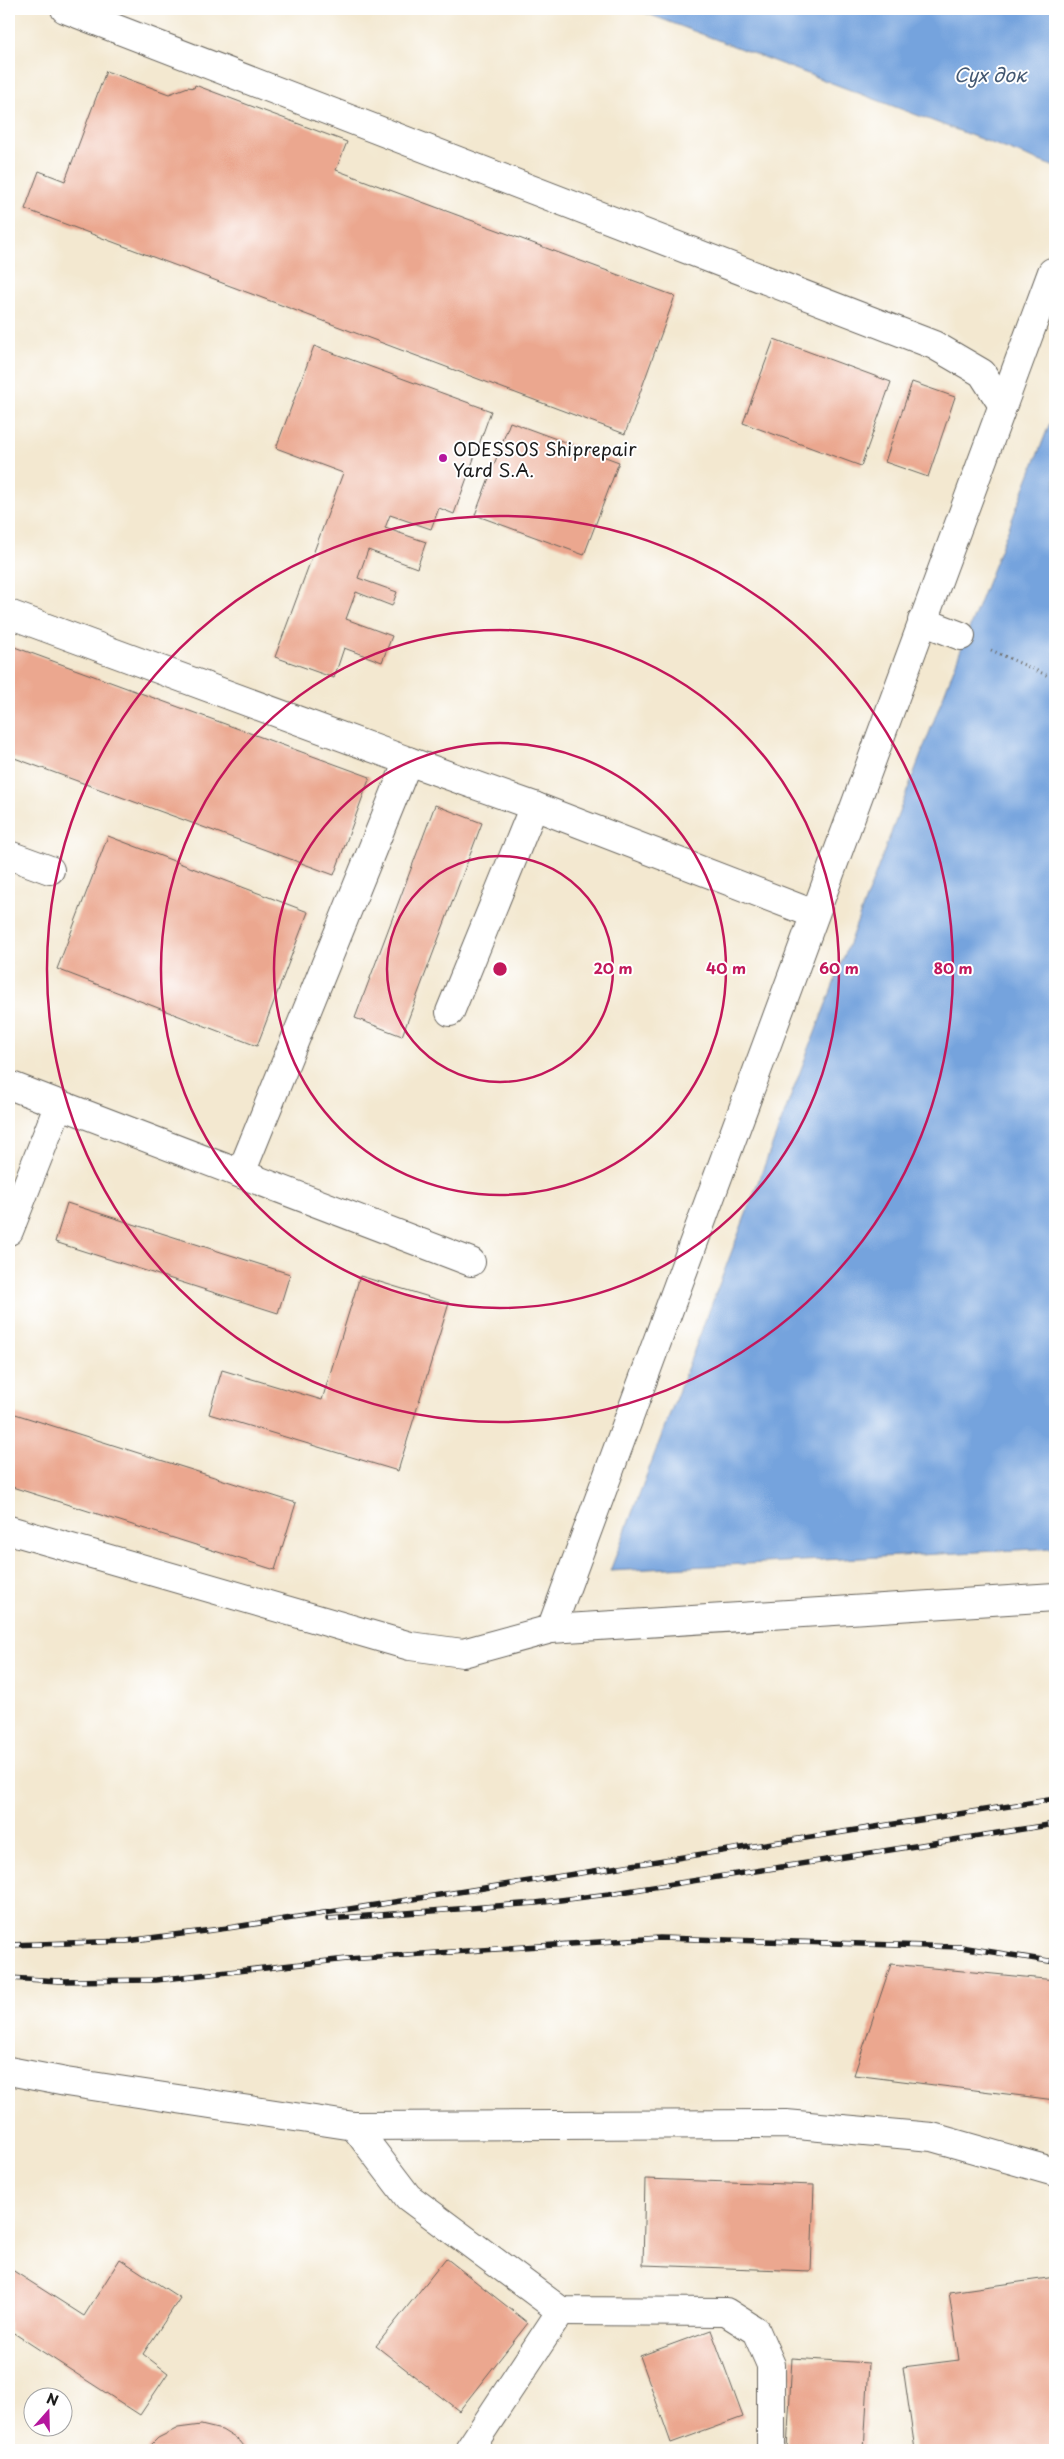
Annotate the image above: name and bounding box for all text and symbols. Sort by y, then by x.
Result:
water label: Сух док [954,60,1028,88]
place label: ODESSOS Shiprepair Yard S.A. [453,435,637,483]
marker: ODESSOS Shiprepair Yard S.A. [437,452,449,464]
text: 20 m [594,956,632,979]
text: 40 m [706,956,746,979]
text: 60 m [819,956,859,979]
text: 80 m [933,956,973,979]
centre of rings [491,960,509,978]
north arrow [22,2386,72,2436]
text: N [44,2388,61,2411]

